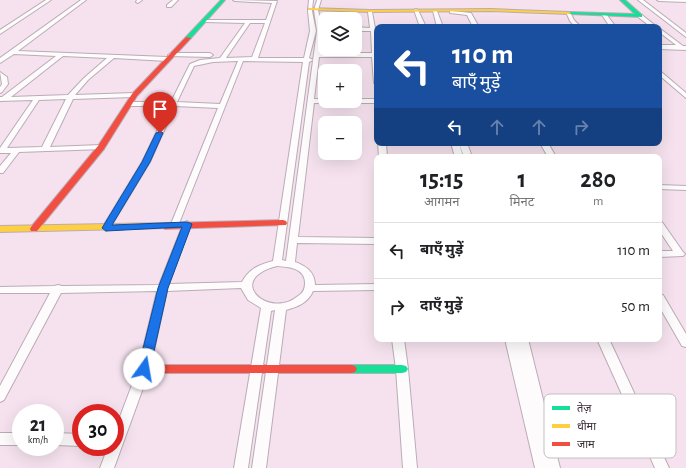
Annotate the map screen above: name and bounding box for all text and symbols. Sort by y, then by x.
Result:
map controls [318,12,362,160]
button: layers [318,12,362,56]
icon: left [386,40,438,92]
text: 110 m [452,41,514,69]
button: + [318,64,362,108]
text: बाएँ मुड़ें [452,74,500,92]
pin [143,92,177,133]
icon: arrive [149,98,171,120]
button: − [318,116,362,160]
icon: left [444,116,466,138]
icon: ahead [486,116,508,138]
icon: ahead [528,116,550,138]
icon: right [570,116,592,138]
text: 15:15 [420,168,463,192]
text: 1 [518,168,526,192]
text: 280 [580,168,616,192]
text: m [593,195,603,208]
text: आगमन [424,196,460,209]
text: मिनट [509,196,534,209]
icon: left [386,240,408,262]
text: बाएँ मुड़ें [420,242,463,257]
text: 110 m [617,243,650,258]
icon: right [386,296,408,318]
text: दाएँ मुड़ें [420,298,463,313]
text: 50 m [621,299,650,314]
position arrow [123,348,165,390]
legend [544,394,676,458]
text: तेज़ [577,402,592,414]
speed limit sign: 30 [72,404,124,456]
text: 21 [30,415,46,435]
text: धीमा [577,420,596,432]
text: km/h [28,435,48,445]
text: जाम [577,439,595,450]

